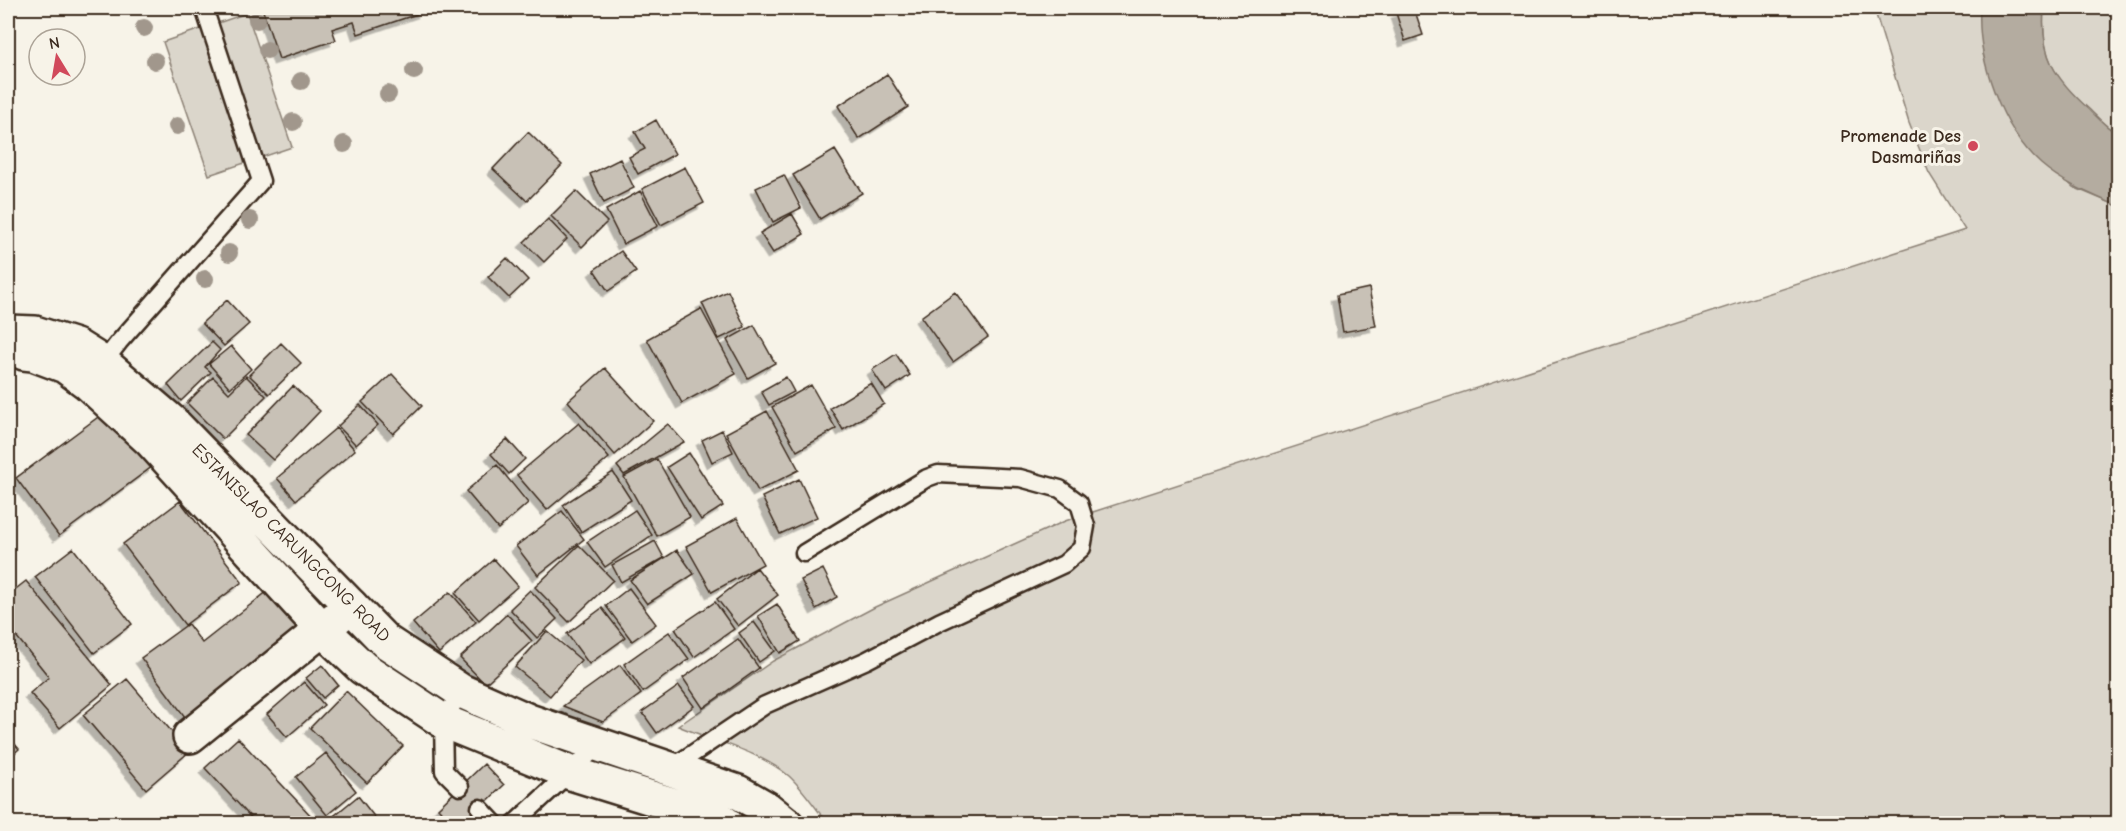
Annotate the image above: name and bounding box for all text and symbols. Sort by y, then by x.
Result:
north arrow [27,27,87,87]
text: N [47,33,61,53]
place label: Promenade Des Dasmariñas [1840,126,1961,168]
marker: Promenade Des Dasmariñas [1966,139,1980,153]
street label: ESTANISLAO CARUNGCONG ROAD [187,439,395,647]

